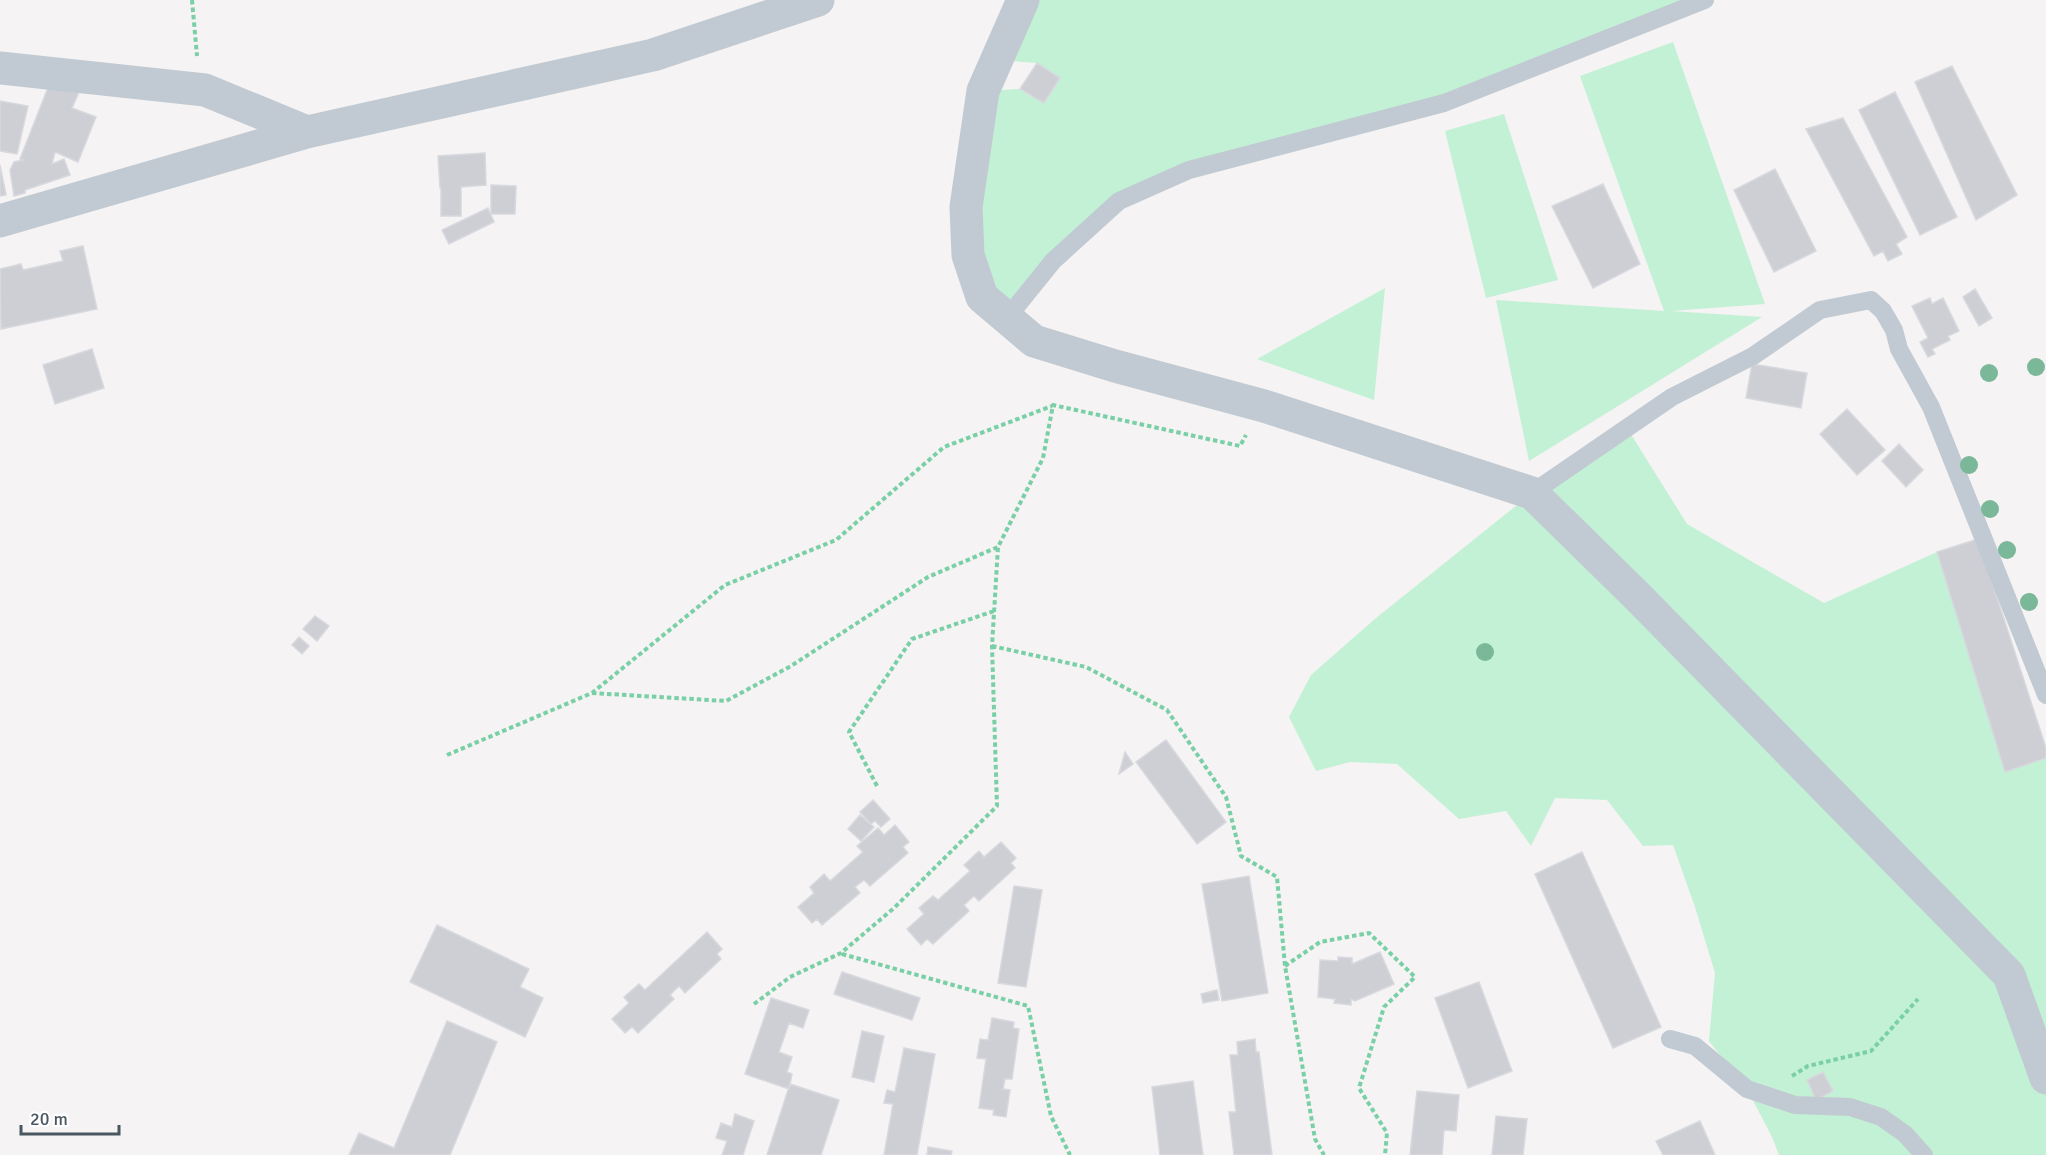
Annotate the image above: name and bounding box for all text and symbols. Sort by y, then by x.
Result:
scale bar [21,1098,118,1136]
text: 20 m [30,1108,68,1130]

